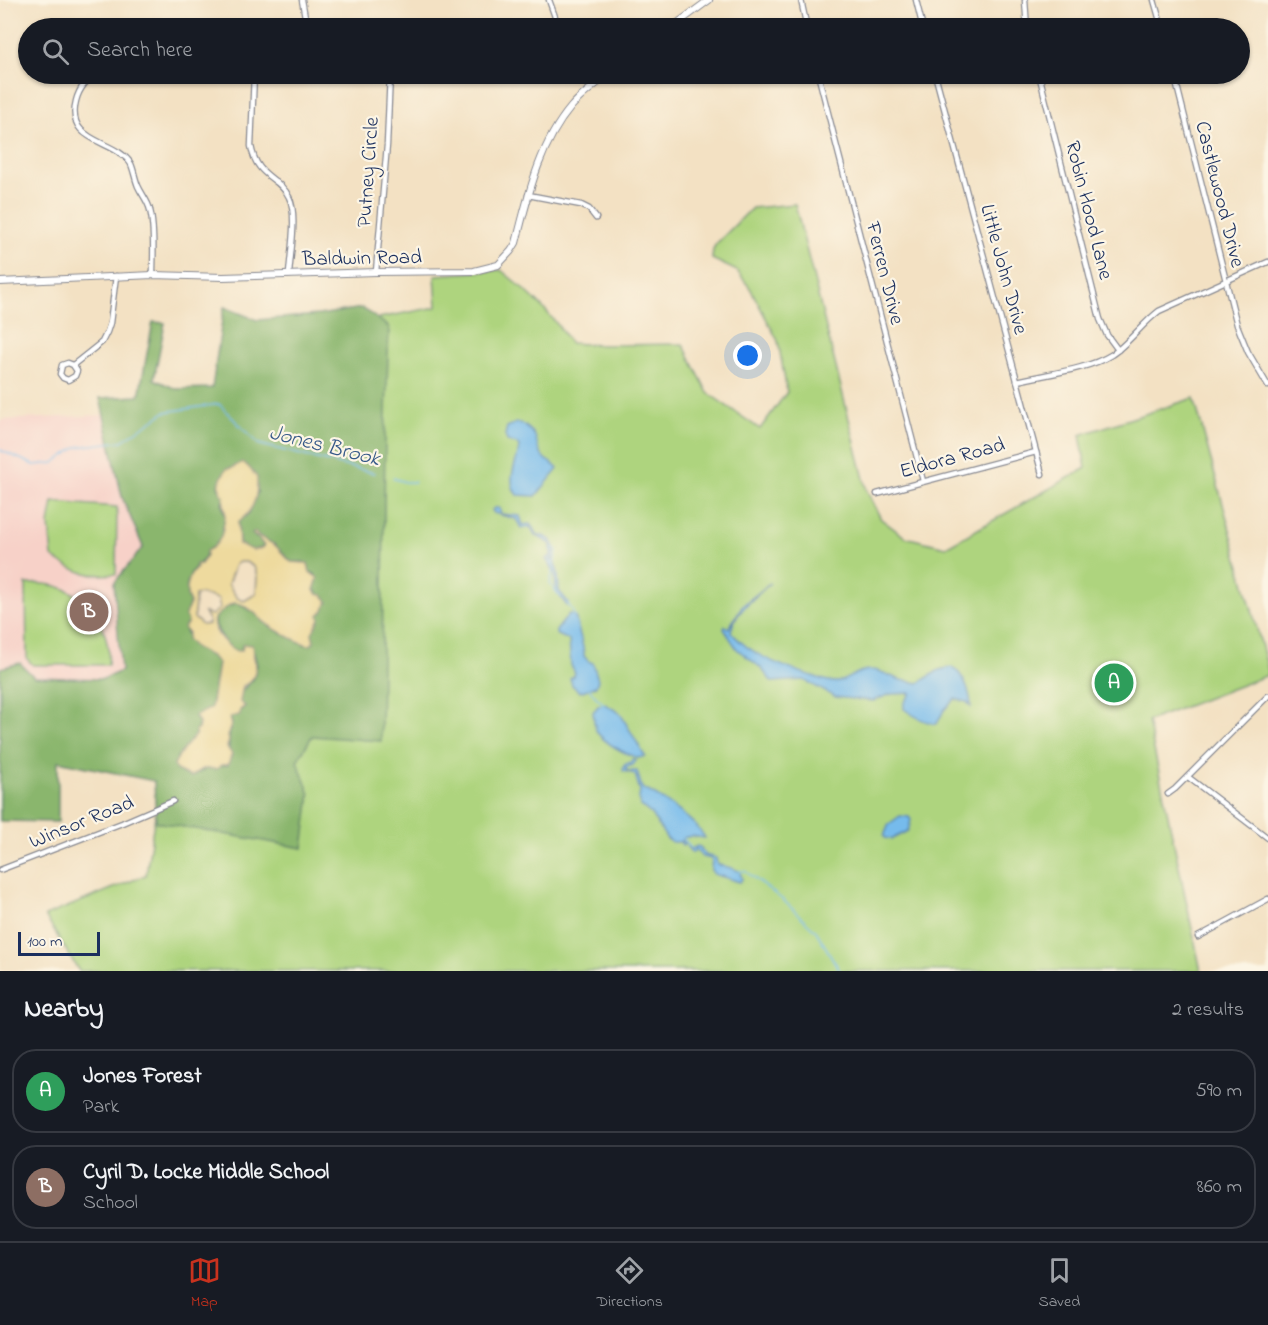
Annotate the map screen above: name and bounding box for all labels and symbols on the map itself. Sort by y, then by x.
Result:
street label: Putney Circle [350,115,390,229]
street label: Castlewood Drive [1186,118,1252,271]
street label: Robin Hood Lane [1056,138,1120,284]
street label: Little John Drive [971,201,1035,339]
street label: Ferren Drive [857,218,911,329]
street label: Baldwin Road [301,243,422,275]
your location [733,341,762,370]
water label: Jones Brook [266,418,384,476]
street label: Eldora Road [897,430,1009,487]
pin: B [70,590,109,634]
pin: A [1094,660,1134,706]
street label: Winsor Road [25,788,139,857]
scale bar [18,929,100,956]

